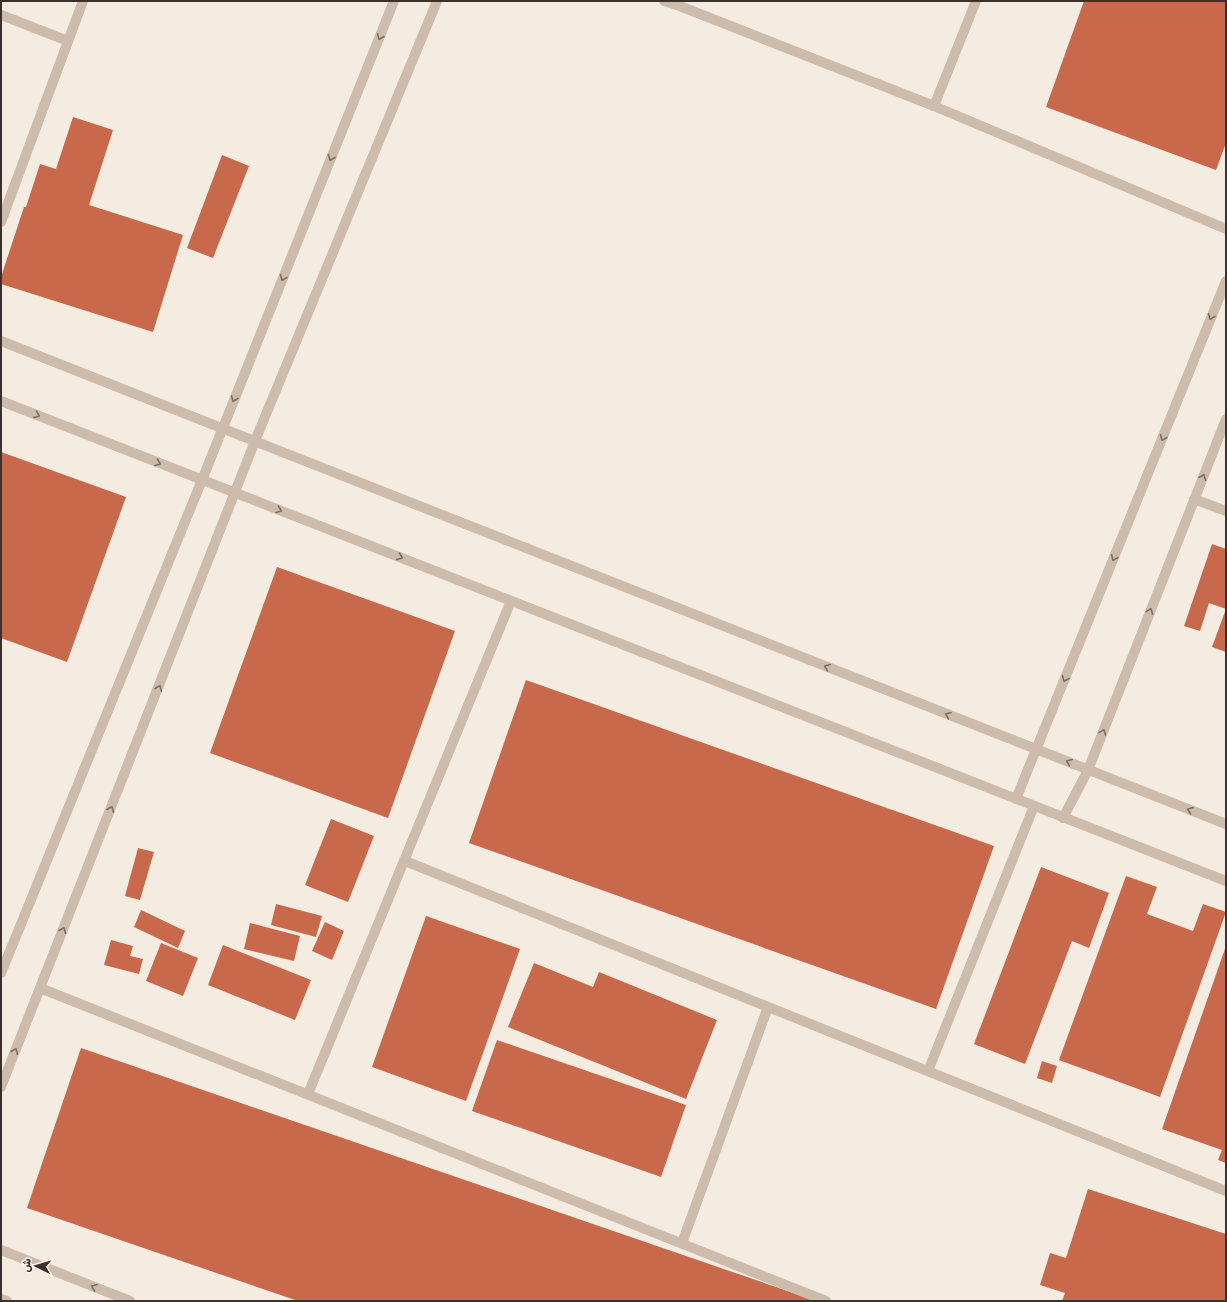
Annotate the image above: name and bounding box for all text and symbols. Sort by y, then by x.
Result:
one-way arrow [376,34,384,41]
one-way arrow [328,154,336,161]
one-way arrow [279,275,287,282]
one-way arrow [1208,314,1216,321]
one-way arrow [231,394,239,402]
one-way arrow [34,411,41,419]
one-way arrow [1159,434,1167,441]
one-way arrow [155,458,162,466]
one-way arrow [1199,473,1207,480]
one-way arrow [276,506,283,514]
one-way arrow [397,553,404,561]
one-way arrow [1110,555,1118,562]
one-way arrow [1146,607,1154,614]
one-way arrow [823,663,830,671]
one-way arrow [1061,675,1069,682]
one-way arrow [154,685,162,693]
one-way arrow [944,711,951,719]
one-way arrow [1098,728,1106,735]
one-way arrow [1065,759,1072,767]
one-way arrow [107,806,115,813]
one-way arrow [1186,806,1193,814]
one-way arrow [59,927,67,934]
one-way arrow [11,1048,19,1055]
north arrow [16,1246,56,1286]
text: ش [19,1258,34,1273]
one-way arrow [90,1283,97,1291]

